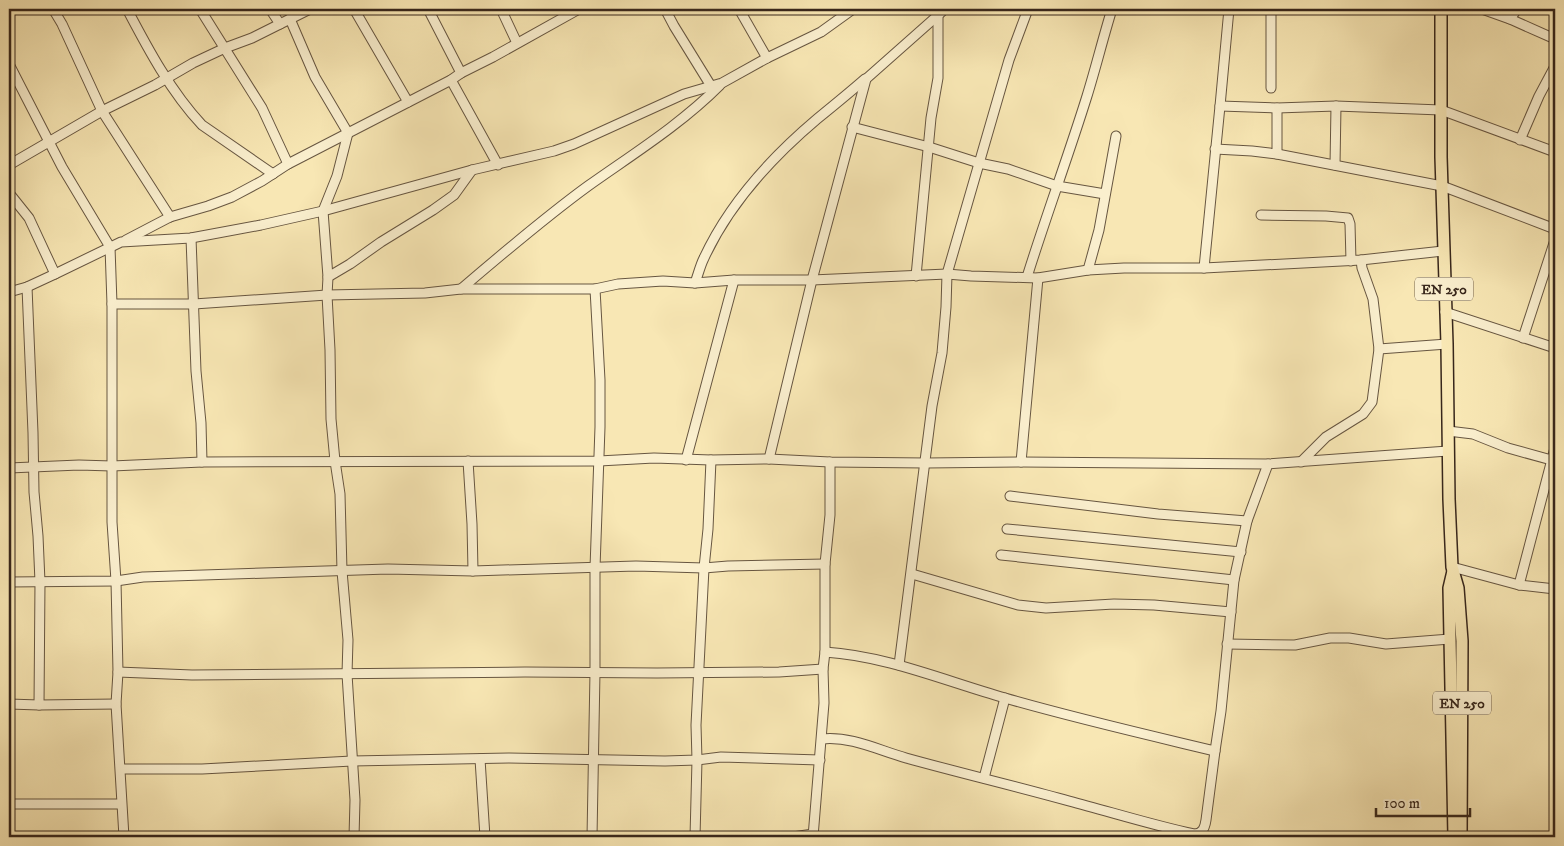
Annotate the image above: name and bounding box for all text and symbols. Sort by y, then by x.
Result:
road number: EN 250 [1415,278,1473,300]
road number: EN 250 [1433,691,1491,714]
scale bar [1376,786,1470,818]
text: 100 m [1384,794,1420,813]

